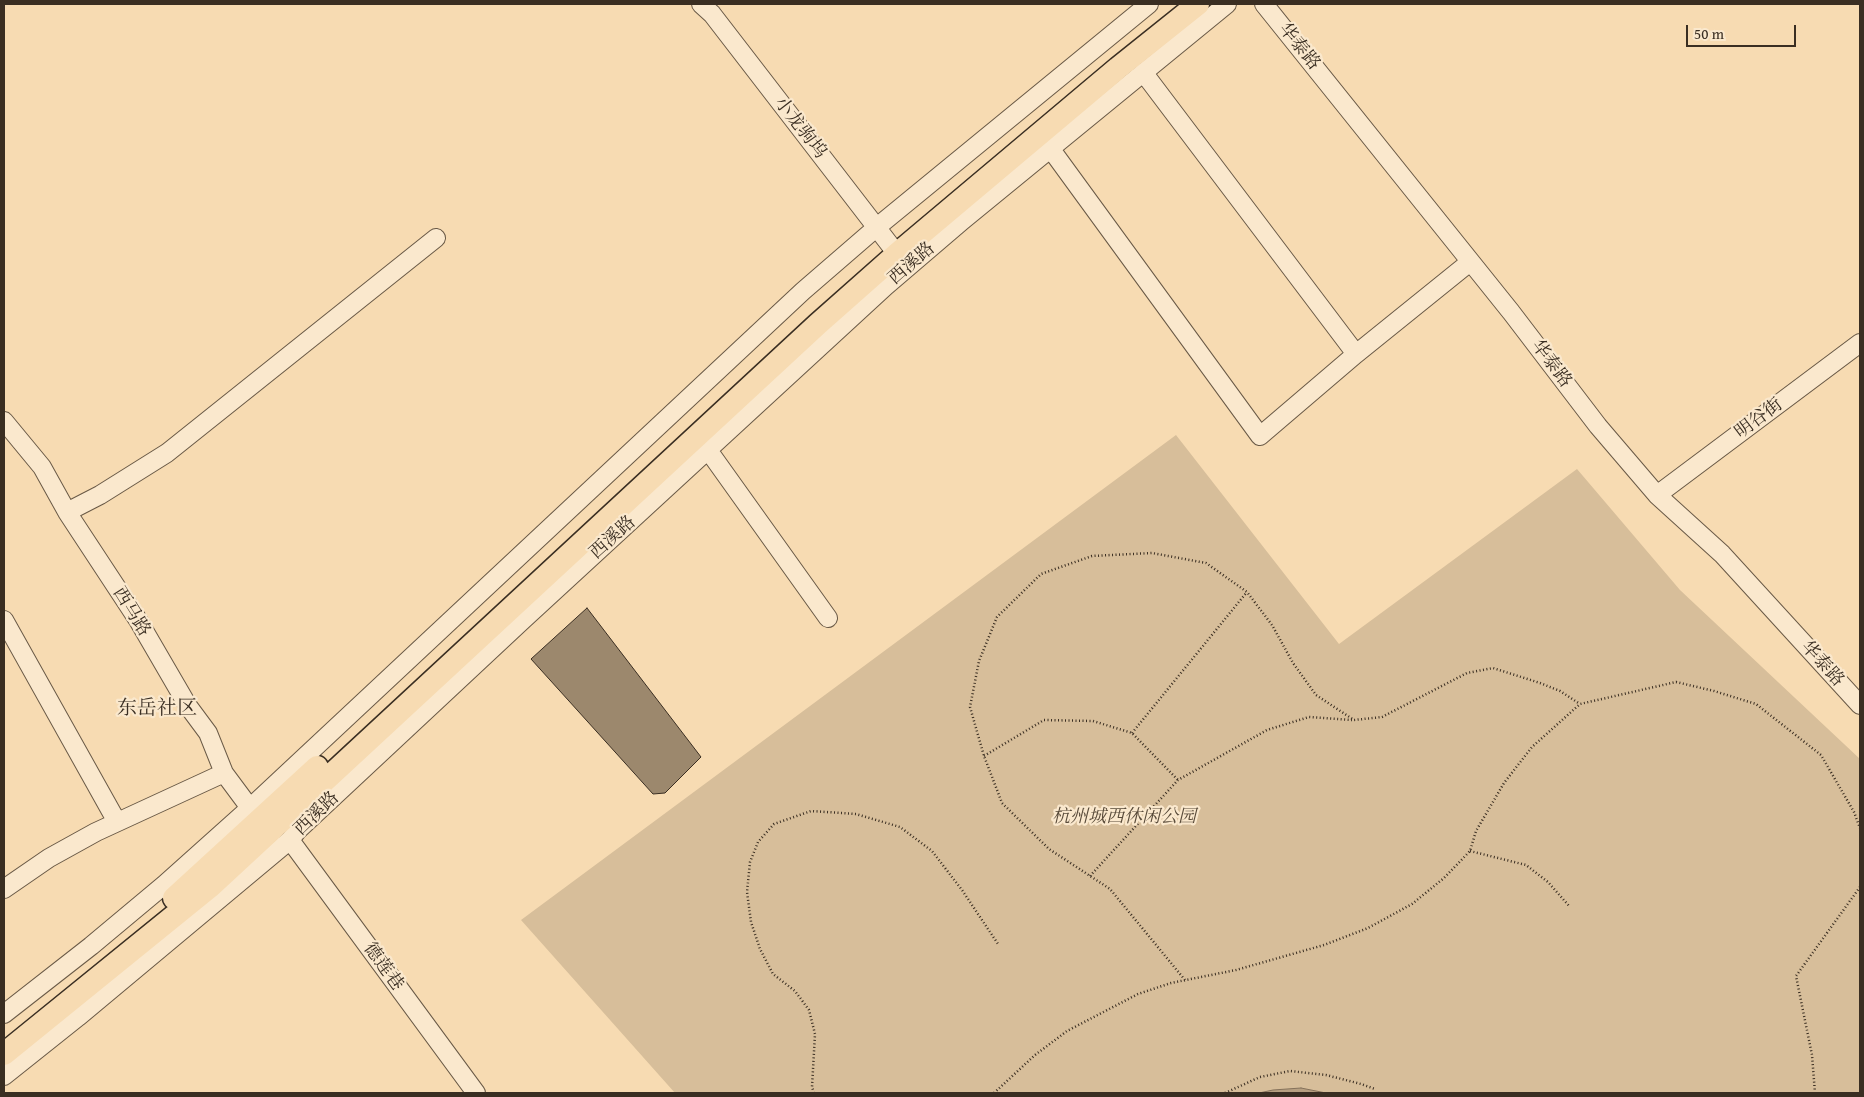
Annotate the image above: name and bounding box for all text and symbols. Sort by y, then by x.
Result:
scale bar [1689,15,1799,47]
street label: 华泰路 [1274,19,1324,75]
text: 50 m [1694,23,1724,44]
street label: 小龙驹坞 [769,93,831,163]
street label: 西溪路 [885,238,939,290]
street label: 华泰路 [1526,336,1576,392]
street label: 明谷街 [1731,394,1787,444]
street label: 西溪路 [586,512,640,564]
street label: 西马路 [108,583,154,641]
street label: 华泰路 [1796,637,1848,691]
district label: 东岳社区 [117,697,197,721]
street label: 西溪路 [290,787,344,841]
park label: 杭州城西休闲公园 [1052,806,1196,828]
street label: 德莲巷 [358,939,408,995]

